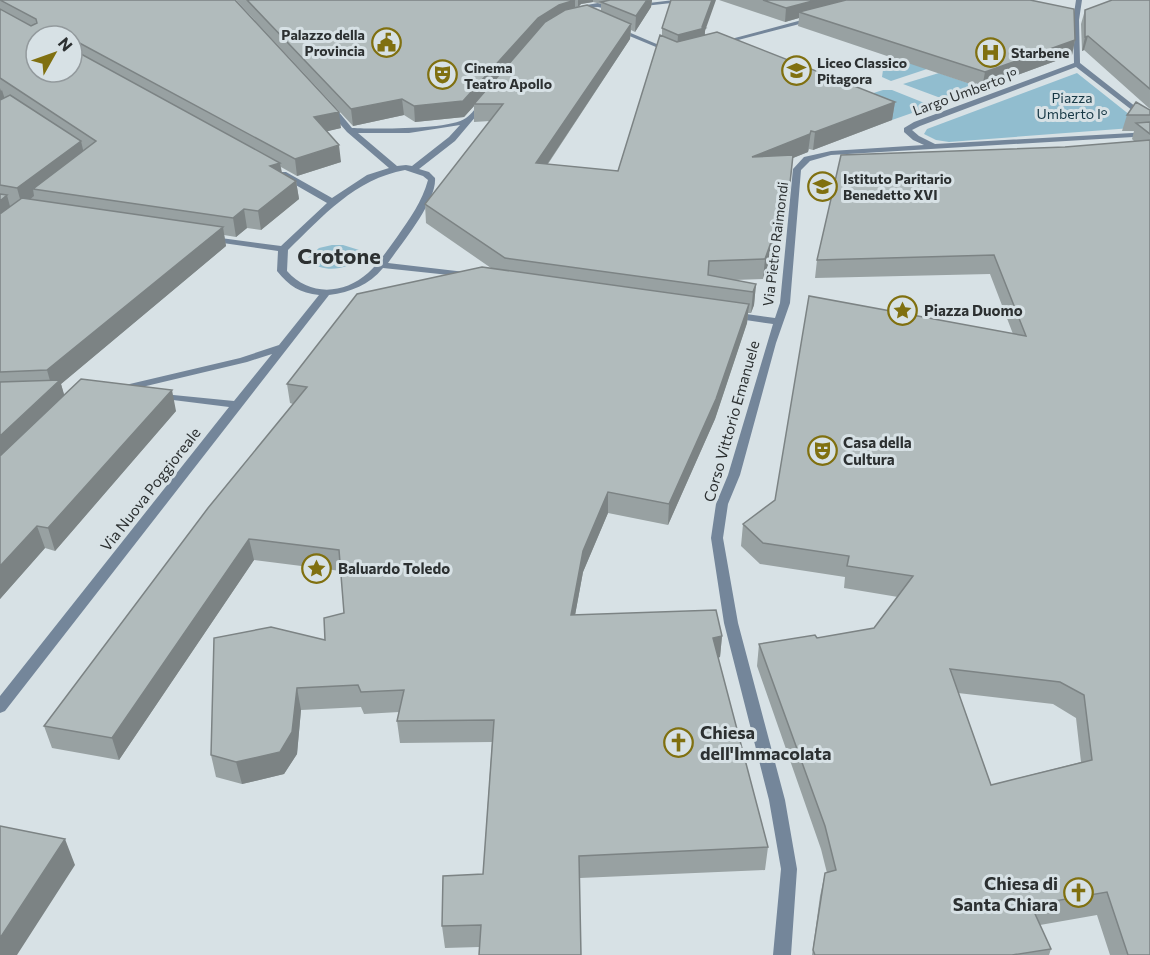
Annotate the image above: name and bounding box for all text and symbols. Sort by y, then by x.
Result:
north arrow [24,24,84,84]
place label: Palazzo della Provincia [281,26,365,59]
public building icon: Palazzo della Provincia [370,26,402,58]
text: N [55,33,77,55]
hospital icon: Starbene [974,36,1006,68]
place label: Starbene [1011,44,1069,61]
school or university icon: Liceo Classico Pitagora [780,54,812,86]
place label: Liceo Classico Pitagora [817,54,907,87]
theatre icon: Cinema Teatro Apollo [427,59,459,91]
place label: Cinema Teatro Apollo [464,59,552,92]
street label: Largo Umberto I° [910,65,1020,119]
park label: Piazza Umberto I° [1037,89,1108,122]
school or university icon: Istituto Paritario Benedetto XVI [806,170,838,202]
place label: Istituto Paritario Benedetto XVI [843,170,952,203]
street label: Via Pietro Raimondi [759,181,791,307]
district label: Crotone [297,242,381,269]
place icon: Piazza Duomo [887,294,919,326]
place label: Piazza Duomo [924,301,1023,319]
street label: Corso Vittorio Emanuele [699,338,763,504]
street label: Via Nuova Poggioreale [96,424,204,554]
place label: Casa della Cultura [843,433,912,468]
theatre icon: Casa della Cultura [806,435,838,467]
place icon: Baluardo Toledo [301,552,333,584]
place label: Baluardo Toledo [338,559,450,577]
place label: Chiesa dell'Immacolata [700,721,831,764]
church icon: Chiesa dell'Immacolata [663,726,695,758]
place label: Chiesa di Santa Chiara [953,872,1058,915]
church icon: Chiesa di Santa Chiara [1063,877,1095,909]

